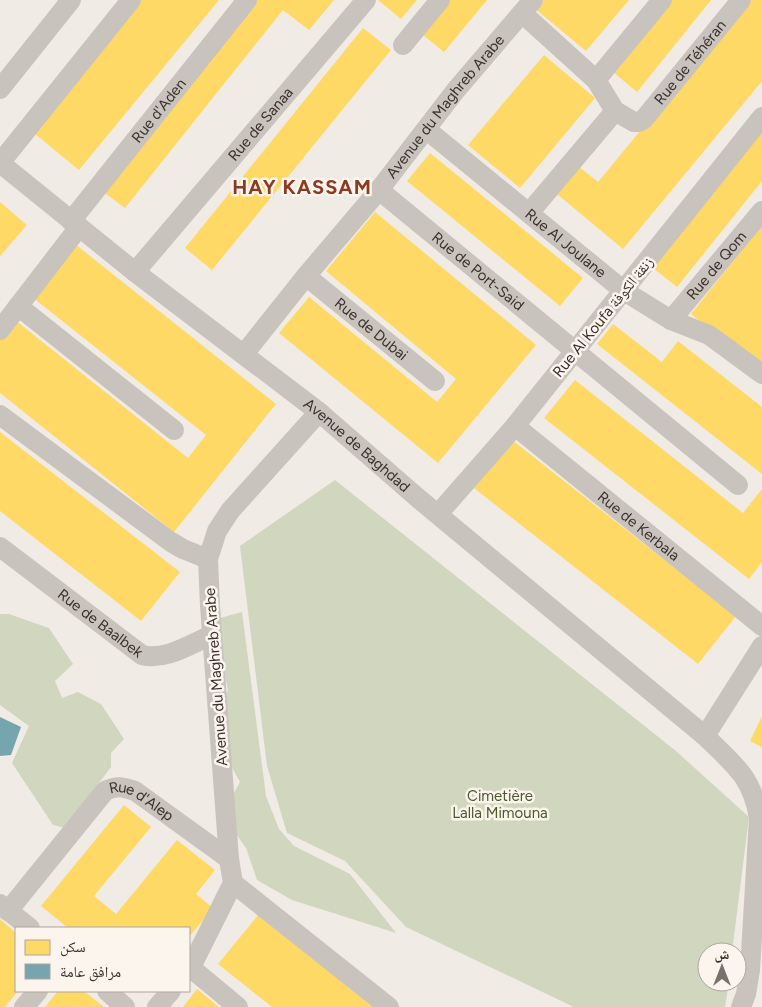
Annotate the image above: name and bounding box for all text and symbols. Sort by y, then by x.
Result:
street label: Rue de Téhéran [650,17,730,108]
street label: Avenue du Maghreb Arabe [382,31,508,182]
street label: Rue d'Aden [128,75,190,146]
street label: Rue de Sanaa [224,84,297,165]
district label: HAY KASSAM [232,175,372,199]
street label: Rue Al Joulane [521,205,610,282]
street label: Rue de Port-Said [428,228,528,314]
street label: Rue de Qom [683,228,750,303]
street label: Rue Al Koufa زنقة الكوفة [549,253,657,381]
street label: Rue de Dubai [331,294,411,364]
street label: Avenue de Baghdad [300,395,414,496]
street label: Rue de Kerbala [594,488,683,565]
street label: Rue de Baalbek [54,585,147,662]
street label: Avenue du Maghreb Arabe [201,587,231,767]
street label: Rue d'Alep [107,778,177,825]
park label: Cimetière Lalla Mimouna [452,787,548,822]
legend [15,927,190,992]
text: سكن [60,938,86,957]
north arrow [697,942,747,992]
text: ش [715,946,730,963]
text: مرافق عامة [60,963,121,982]

